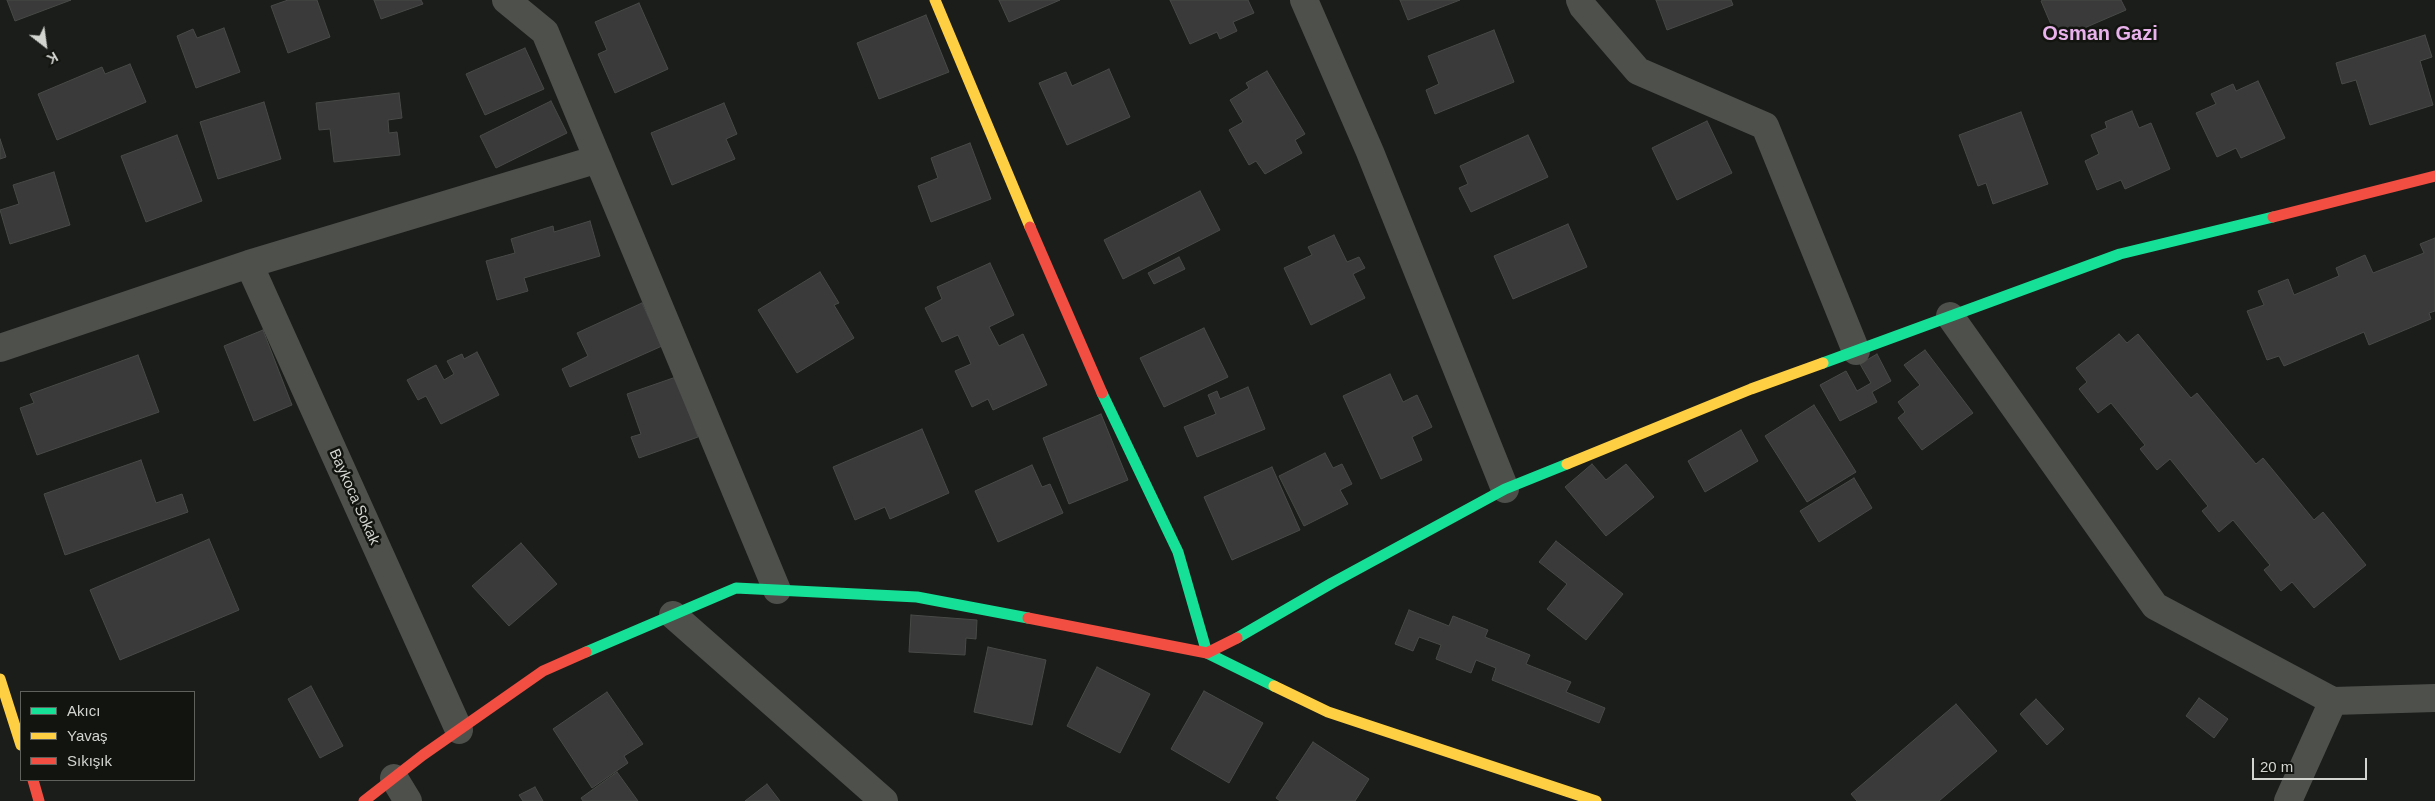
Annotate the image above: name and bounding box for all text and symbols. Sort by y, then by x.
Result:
north arrow [20,20,70,70]
district label: Osman Gazi [2042,22,2158,46]
text: K [44,49,61,67]
street label: Baykoca Sokak [325,446,383,548]
legend [20,691,195,781]
text: Akıcı [67,702,100,719]
text: Yavaş [67,727,108,744]
scale bar [2255,748,2370,780]
text: Sıkışık [67,752,112,769]
text: 20 m [2260,758,2293,775]

